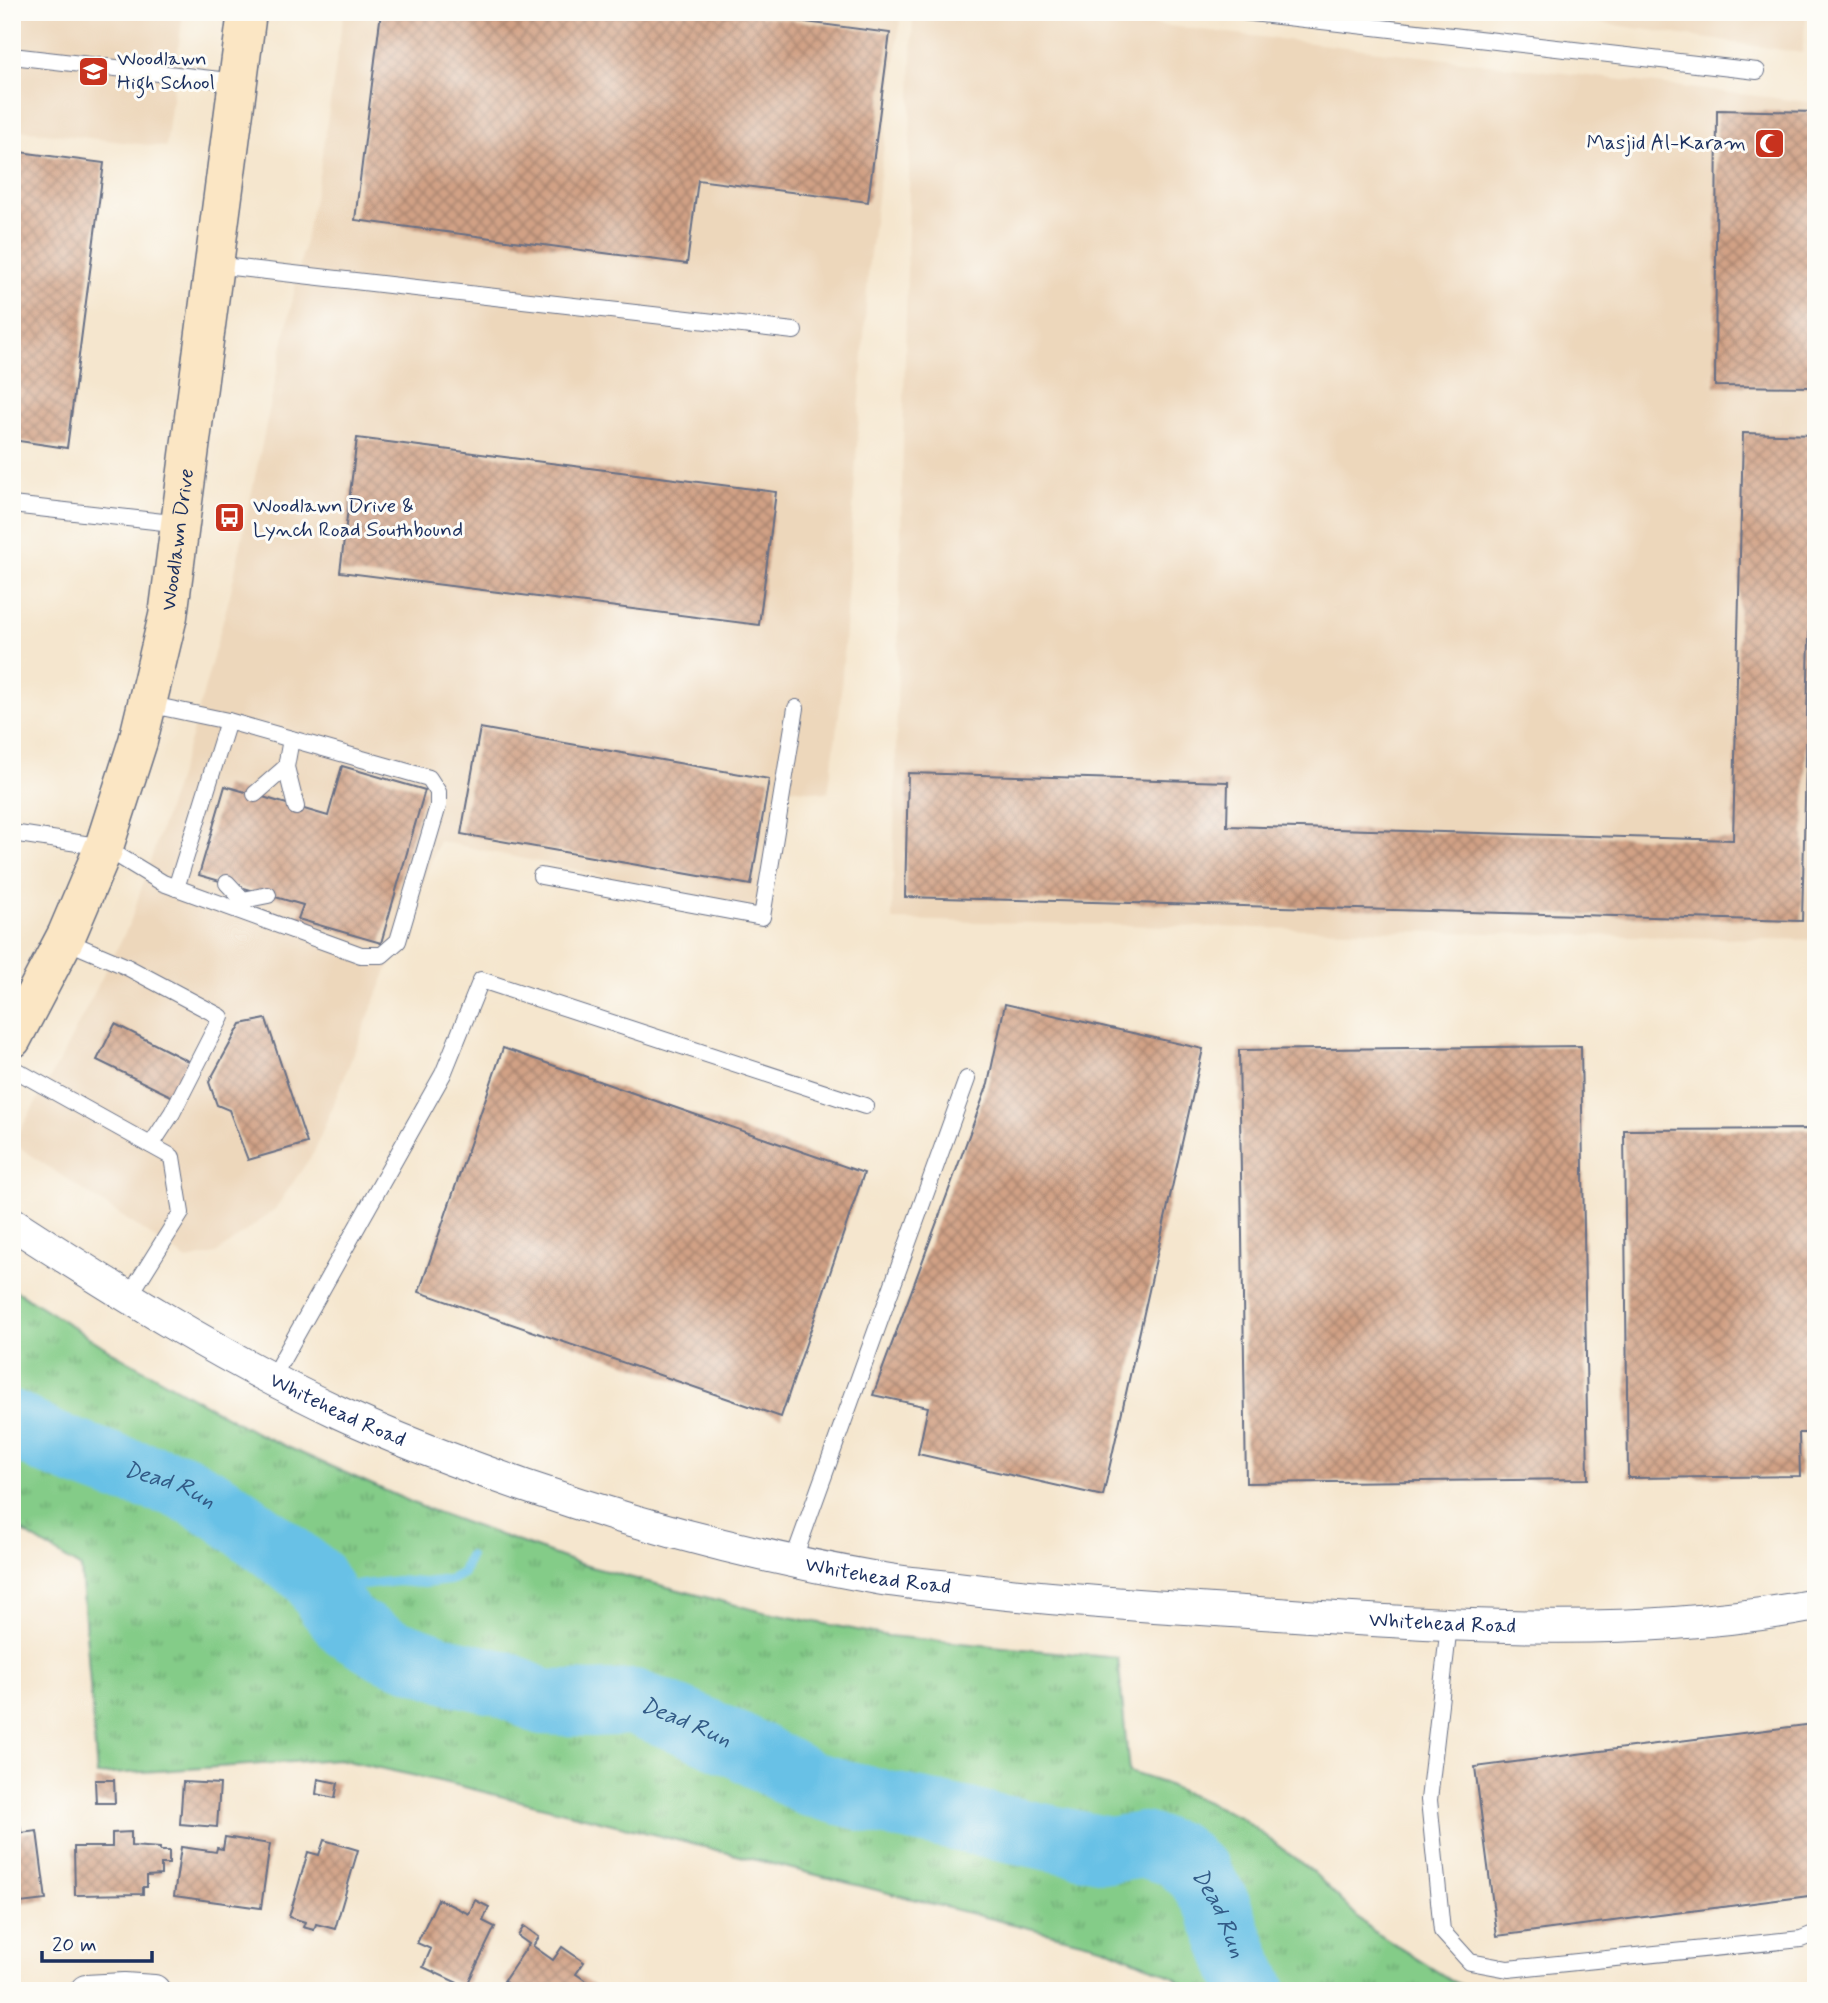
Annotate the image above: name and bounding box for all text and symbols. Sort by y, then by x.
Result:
place label: Woodlawn High School [117,45,215,99]
school or university icon: Woodlawn High School [77,54,111,88]
mosque icon: Masjid Al-Karam [1752,126,1786,160]
place label: Masjid Al-Karam [1586,129,1746,157]
street label: Woodlawn Drive [155,467,201,613]
place label: Woodlawn Drive & Lynch Road Southbound [253,492,463,544]
bus stop icon: Woodlawn Drive & Lynch Road Southbound [213,501,247,535]
street label: Whitehead Road [265,1366,410,1454]
water label: Dead Run [121,1456,221,1517]
street label: Whitehead Road [802,1550,952,1601]
street label: Whitehead Road [1368,1606,1516,1640]
water label: Dead Run [636,1691,736,1755]
water label: Dead Run [1184,1863,1252,1963]
scale bar [42,1919,152,1963]
text: 20 m [52,1931,97,1959]

